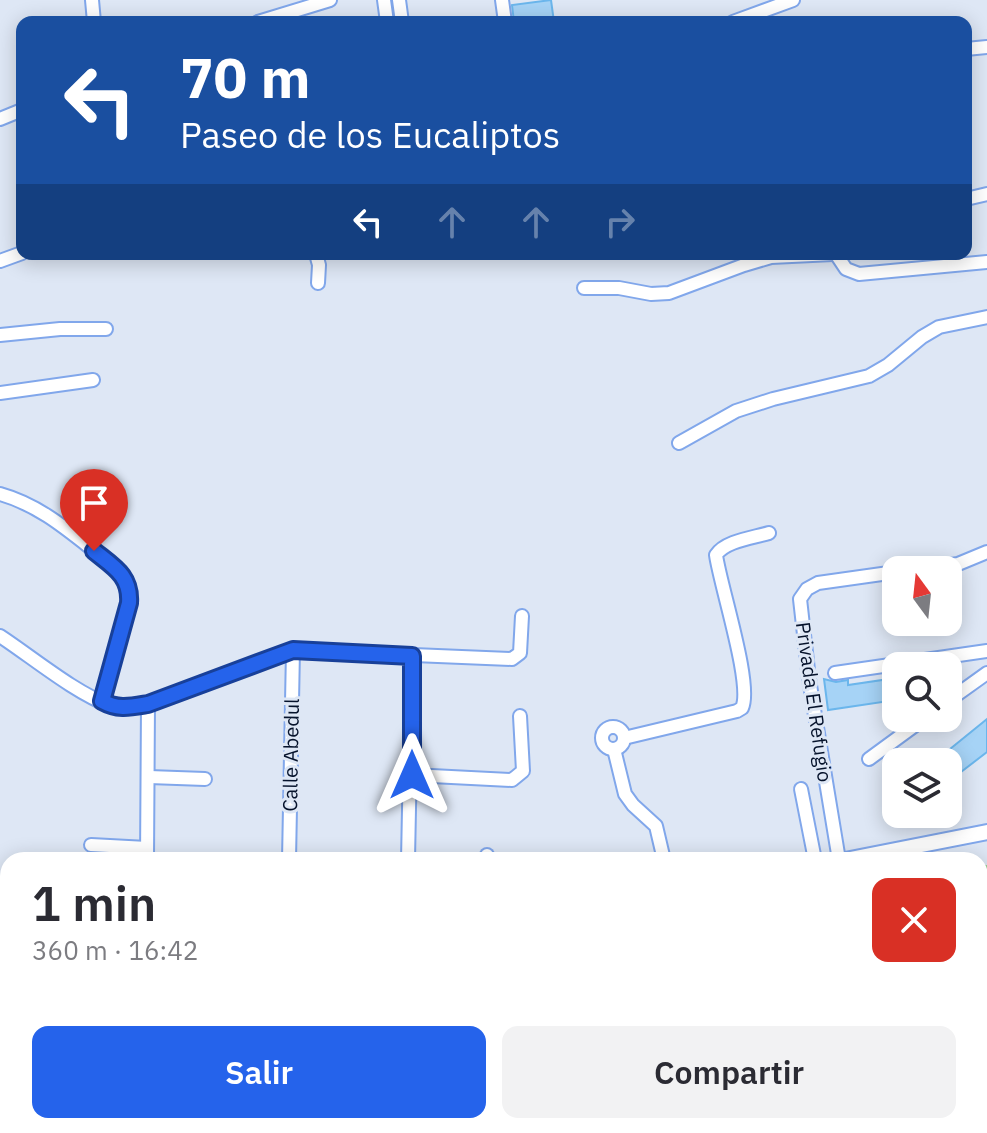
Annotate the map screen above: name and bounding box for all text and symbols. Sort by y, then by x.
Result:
text: 70 m [180,41,310,113]
icon: left [48,48,152,152]
text: Paseo de los Eucaliptos [180,111,560,158]
icon: left [346,200,390,244]
icon: ahead [430,200,474,244]
icon: ahead [514,200,558,244]
icon: right [598,200,642,244]
pin [60,469,128,551]
icon: arrive [72,481,116,525]
north arrow [882,556,962,636]
map controls [882,556,962,828]
street label: Privada El Refugio [790,620,839,784]
button: search [882,652,962,732]
street label: Calle Abedul [276,698,305,812]
position arrow [370,733,454,817]
button: layers [882,748,962,828]
text: 1 min [32,872,156,934]
button: close [872,878,956,962]
text: 360 m · 16:42 [32,933,198,967]
button: Salir [32,1026,486,1118]
button: Compartir [502,1026,956,1118]

